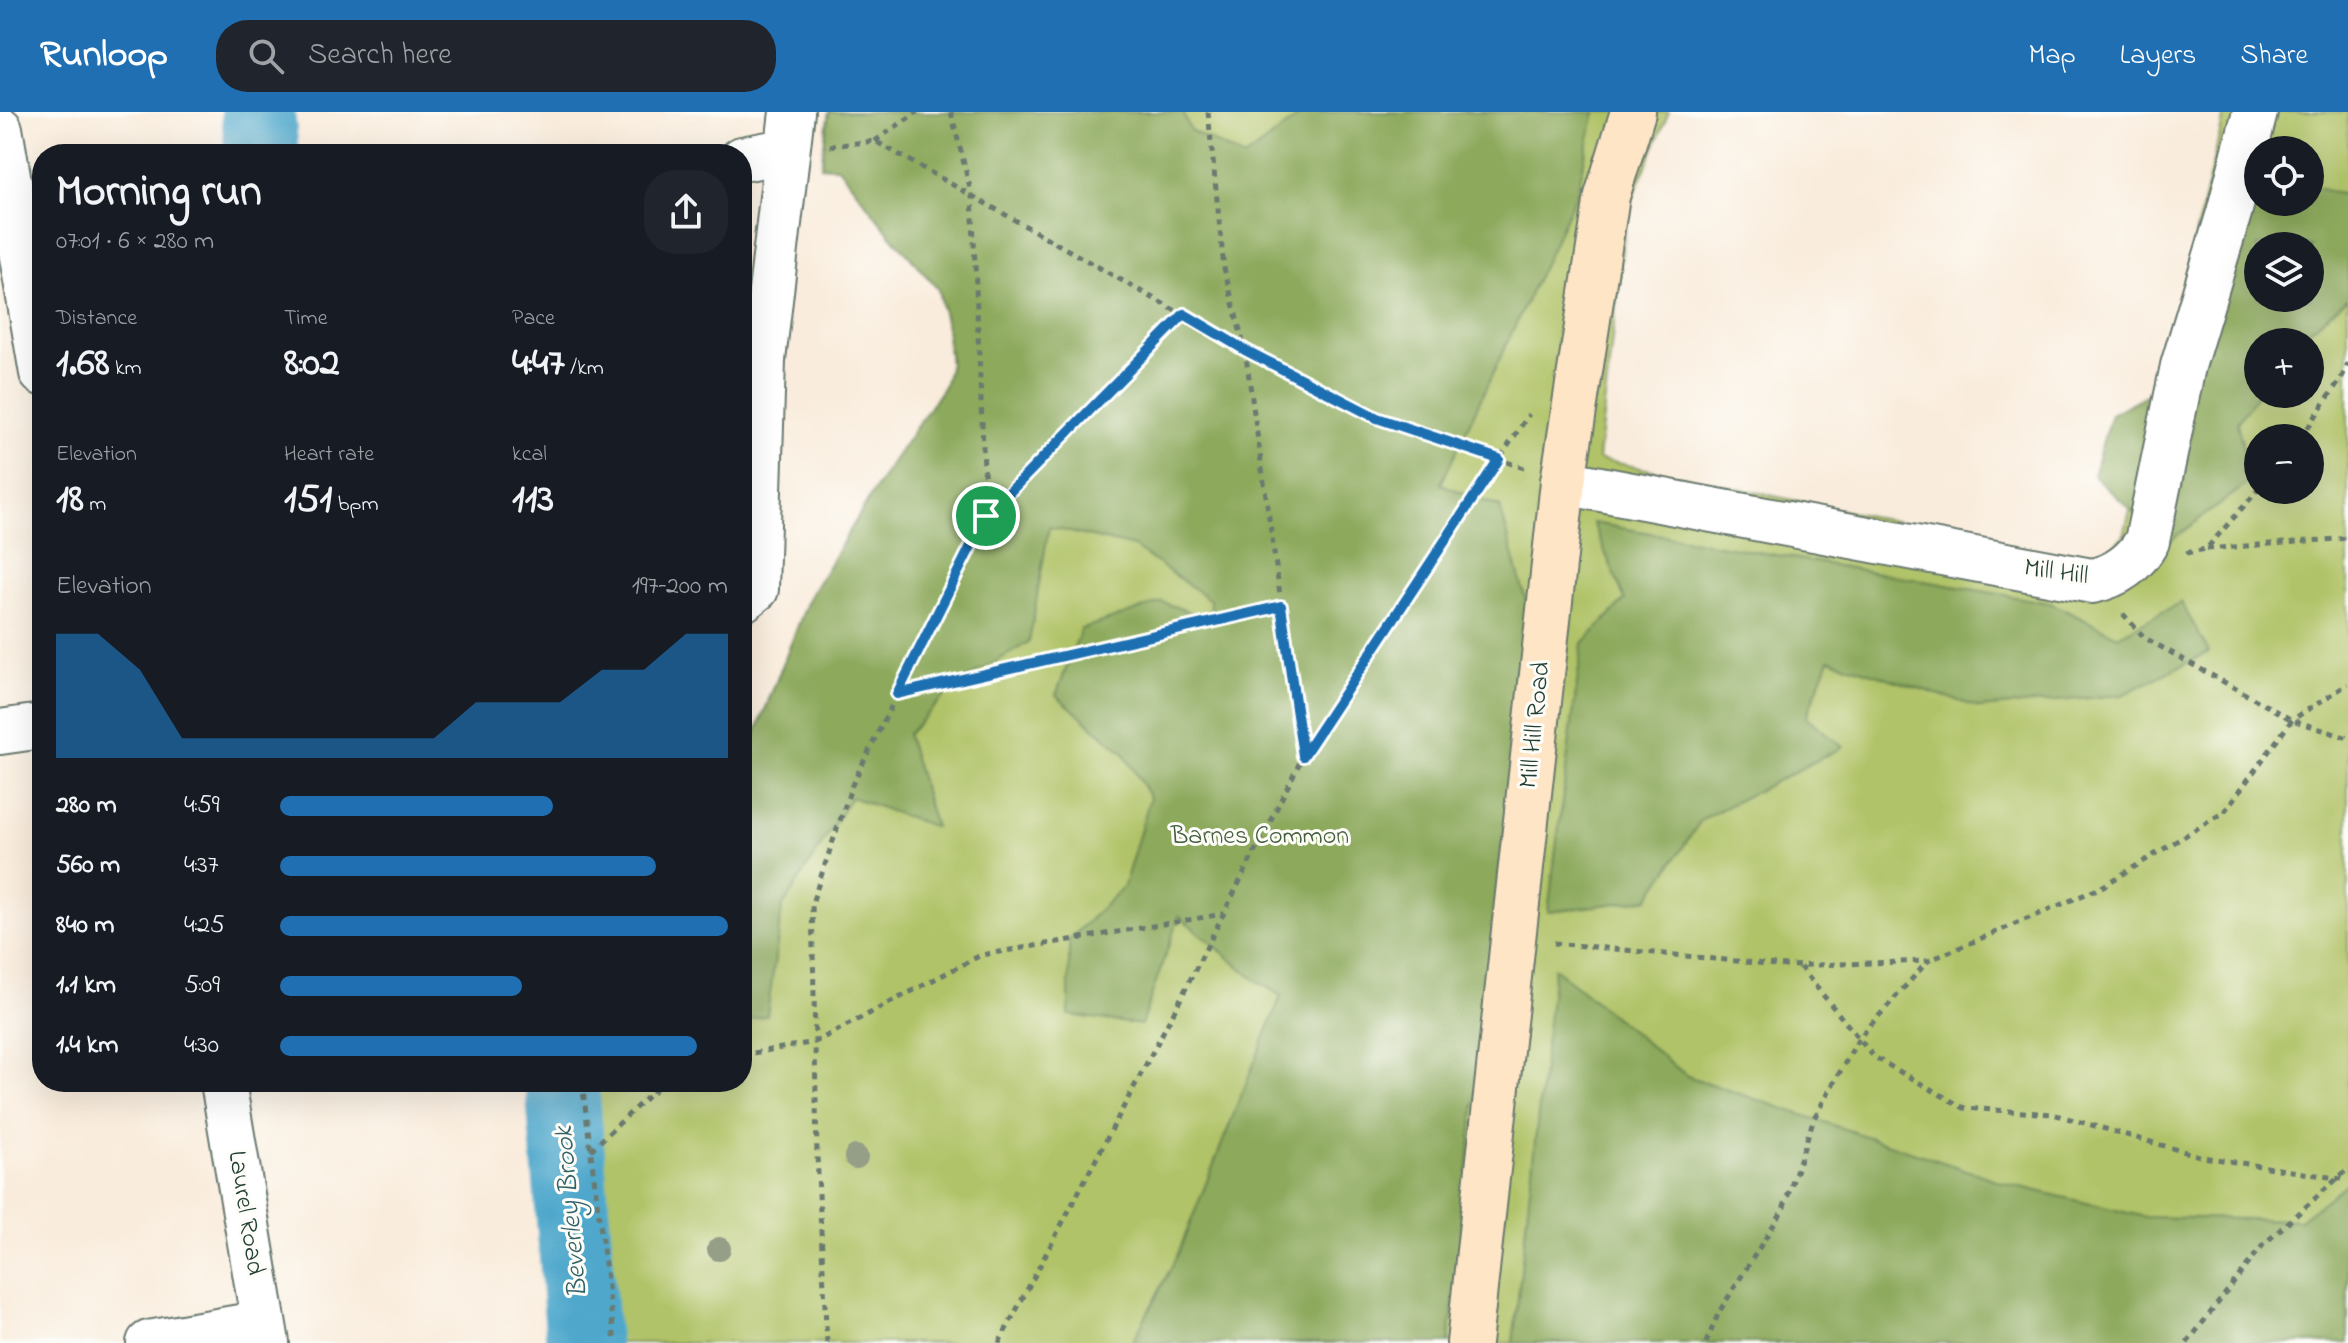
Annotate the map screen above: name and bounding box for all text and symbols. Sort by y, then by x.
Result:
search box [216,20,776,92]
text: Runloop [40,28,168,84]
icon: search [244,34,288,78]
text: Search here [308,34,452,78]
text: Map [2028,36,2076,77]
text: Layers [2120,36,2196,77]
text: Share [2240,36,2308,77]
map controls [2244,136,2324,504]
button: locate [2244,136,2324,216]
text: Morning run [56,161,262,225]
button: share [644,170,728,254]
text: 07:01 · 6 × 280 m [56,223,214,261]
button: layers [2244,232,2324,312]
text: Distance [56,303,137,335]
text: Time [284,303,328,335]
text: Pace [512,303,555,335]
button: + [2244,328,2324,408]
text: 1.68 [56,335,109,394]
text: 8:02 [284,335,340,394]
text: 4:47 [512,335,565,394]
text: km [109,353,142,385]
text: /km [565,353,604,385]
button: − [2244,424,2324,504]
text: Elevation [56,439,137,471]
text: Heart rate [284,439,374,471]
text: kcal [512,439,547,471]
text: 18 [56,471,84,530]
text: 151 [284,471,332,530]
text: 113 [512,471,554,530]
pin [952,482,1020,550]
text: m [84,489,106,521]
text: bpm [332,489,378,521]
icon: arrive [964,494,1008,538]
street label: Mill Hill [2022,550,2090,596]
text: Elevation [56,568,152,606]
text: 197–200 m [632,568,728,606]
street label: Mill Hill Road [1510,659,1562,790]
text: 280 m [56,787,117,825]
text: 4:59 [184,787,220,825]
park label: Barnes Common [1170,818,1349,856]
text: 560 m [56,847,120,885]
text: 4:37 [184,847,218,885]
text: 840 m [56,907,114,945]
text: 4:25 [184,907,225,945]
text: 1.1 km [56,967,116,1005]
text: 5:09 [184,967,220,1005]
text: 1.4 km [56,1027,118,1065]
text: 4:30 [184,1027,219,1065]
water label: Beverley Brook [544,1123,600,1300]
street label: Laurel Road [216,1148,274,1278]

